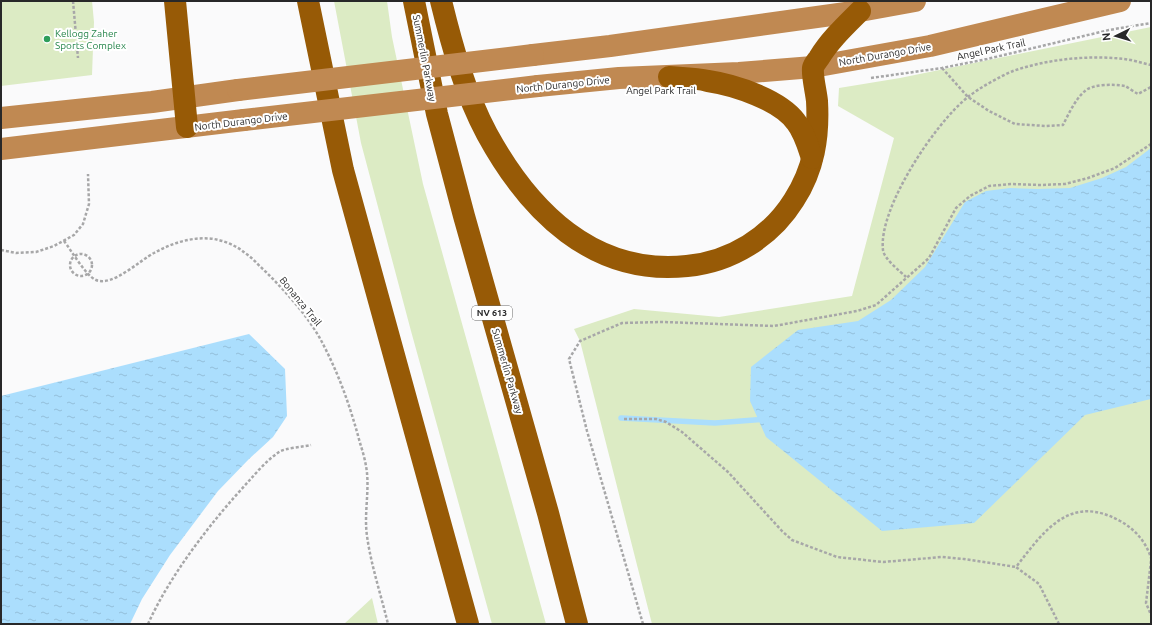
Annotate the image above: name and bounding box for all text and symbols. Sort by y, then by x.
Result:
street label: Summerlin Parkway [411,14,438,103]
north arrow [1096,16,1136,56]
place label: Kellogg Zaher Sports Complex [55,28,126,51]
text: N [1100,32,1112,41]
marker: Kellogg Zaher Sports Complex [42,34,52,44]
street label: Angel Park Trail [956,37,1027,62]
street label: North Durango Drive [838,41,932,68]
street label: North Durango Drive [516,74,610,95]
street label: Angel Park Trail [626,85,696,96]
street label: North Durango Drive [194,110,288,133]
street label: Bonanza Trail [277,275,324,328]
road number: NV 613 [472,306,512,320]
street label: Summerlin Parkway [490,327,525,415]

